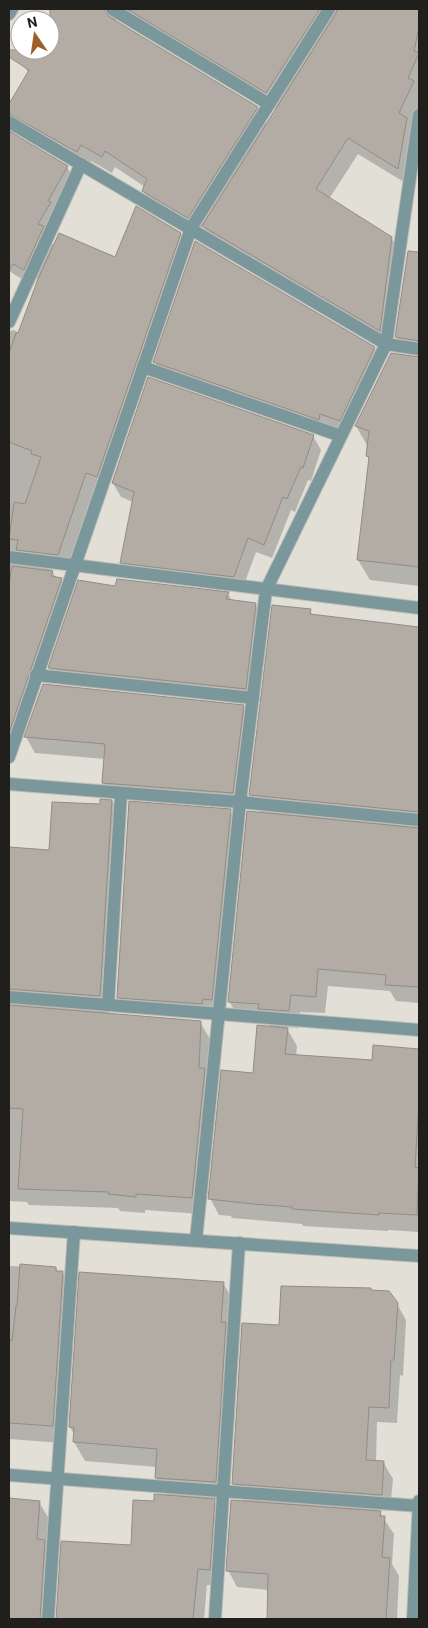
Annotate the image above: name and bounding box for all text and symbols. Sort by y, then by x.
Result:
north arrow [10,10,60,60]
text: N [25,13,39,31]

